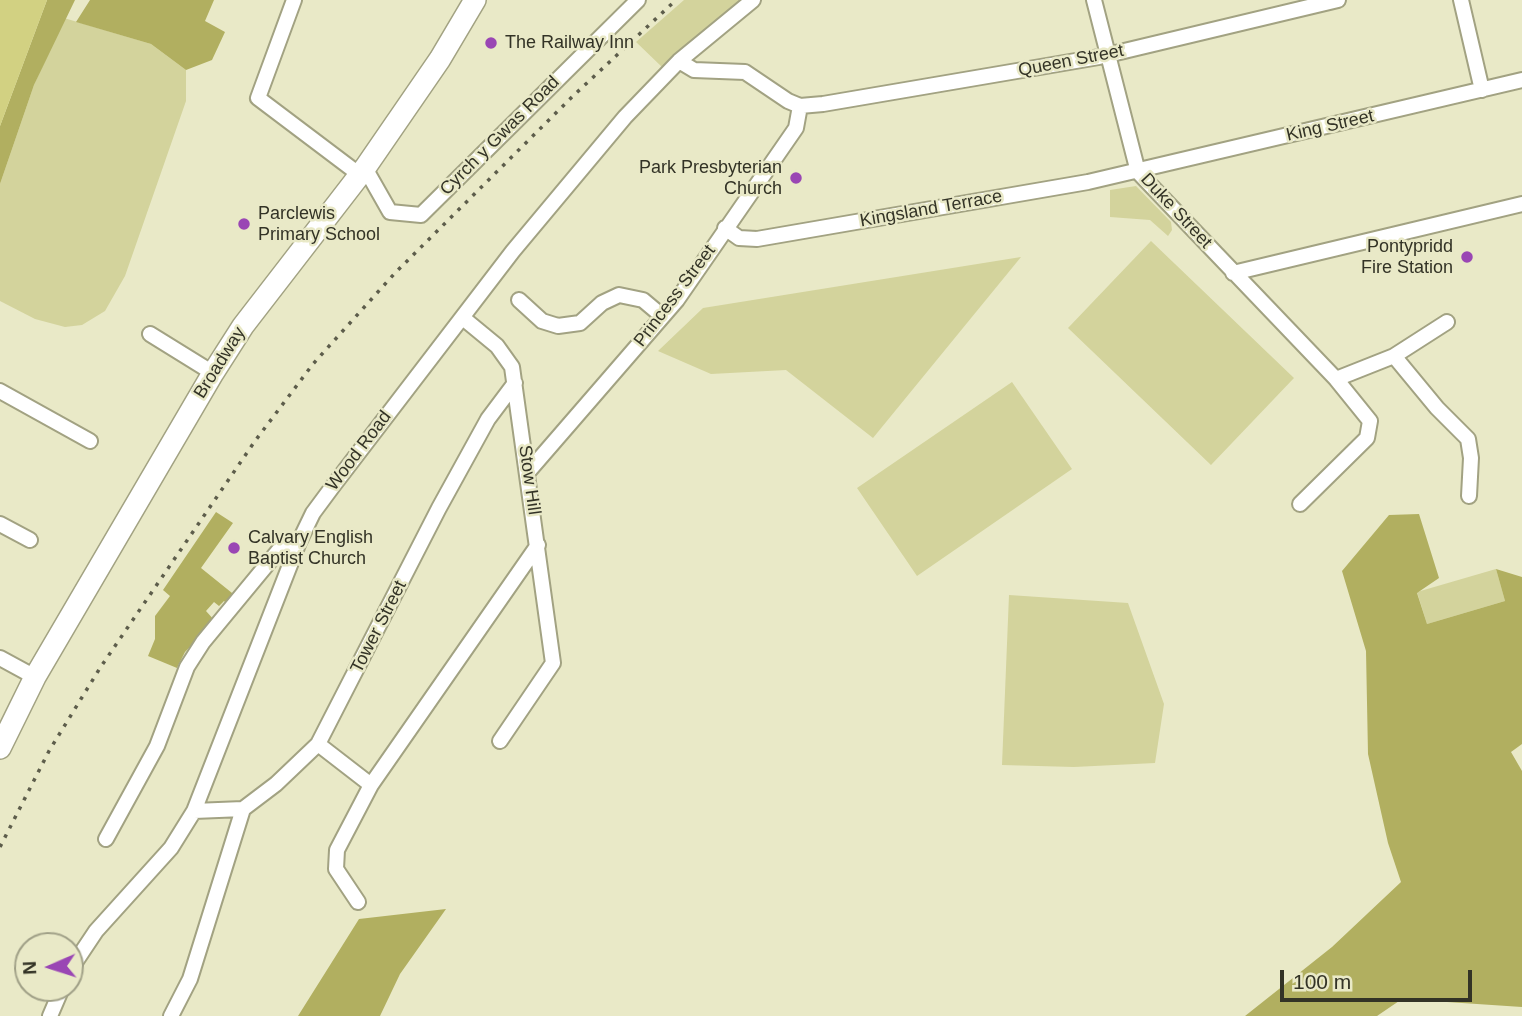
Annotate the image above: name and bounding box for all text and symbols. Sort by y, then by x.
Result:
place label: The Railway Inn [505,32,634,54]
marker: The Railway Inn [483,35,499,51]
street label: Queen Street [1016,40,1126,82]
street label: Cyrch y Gwas Road [436,72,564,200]
street label: King Street [1284,105,1376,147]
place label: Park Presbyterian Church [639,157,782,200]
street label: Duke Street [1136,169,1216,253]
marker: Park Presbyterian Church [788,170,804,186]
street label: Kingsland Terrace [858,186,1004,232]
place label: Parclewis Primary School [258,203,380,246]
marker: Parclewis Primary School [236,216,252,232]
place label: Pontypridd Fire Station [1361,236,1453,278]
street label: Princess Street [630,241,720,351]
marker: Pontypridd Fire Station [1459,249,1475,265]
street label: Broadway [190,323,250,403]
street label: Wood Road [322,407,396,495]
street label: Stow Hill [513,444,545,516]
place label: Calvary English Baptist Church [248,527,373,570]
marker: Calvary English Baptist Church [226,540,242,556]
street label: Tower Street [346,577,412,677]
north arrow [14,932,84,1002]
scale bar [1284,956,1476,1000]
text: N [19,961,40,975]
text: 100 m [1293,970,1351,993]

